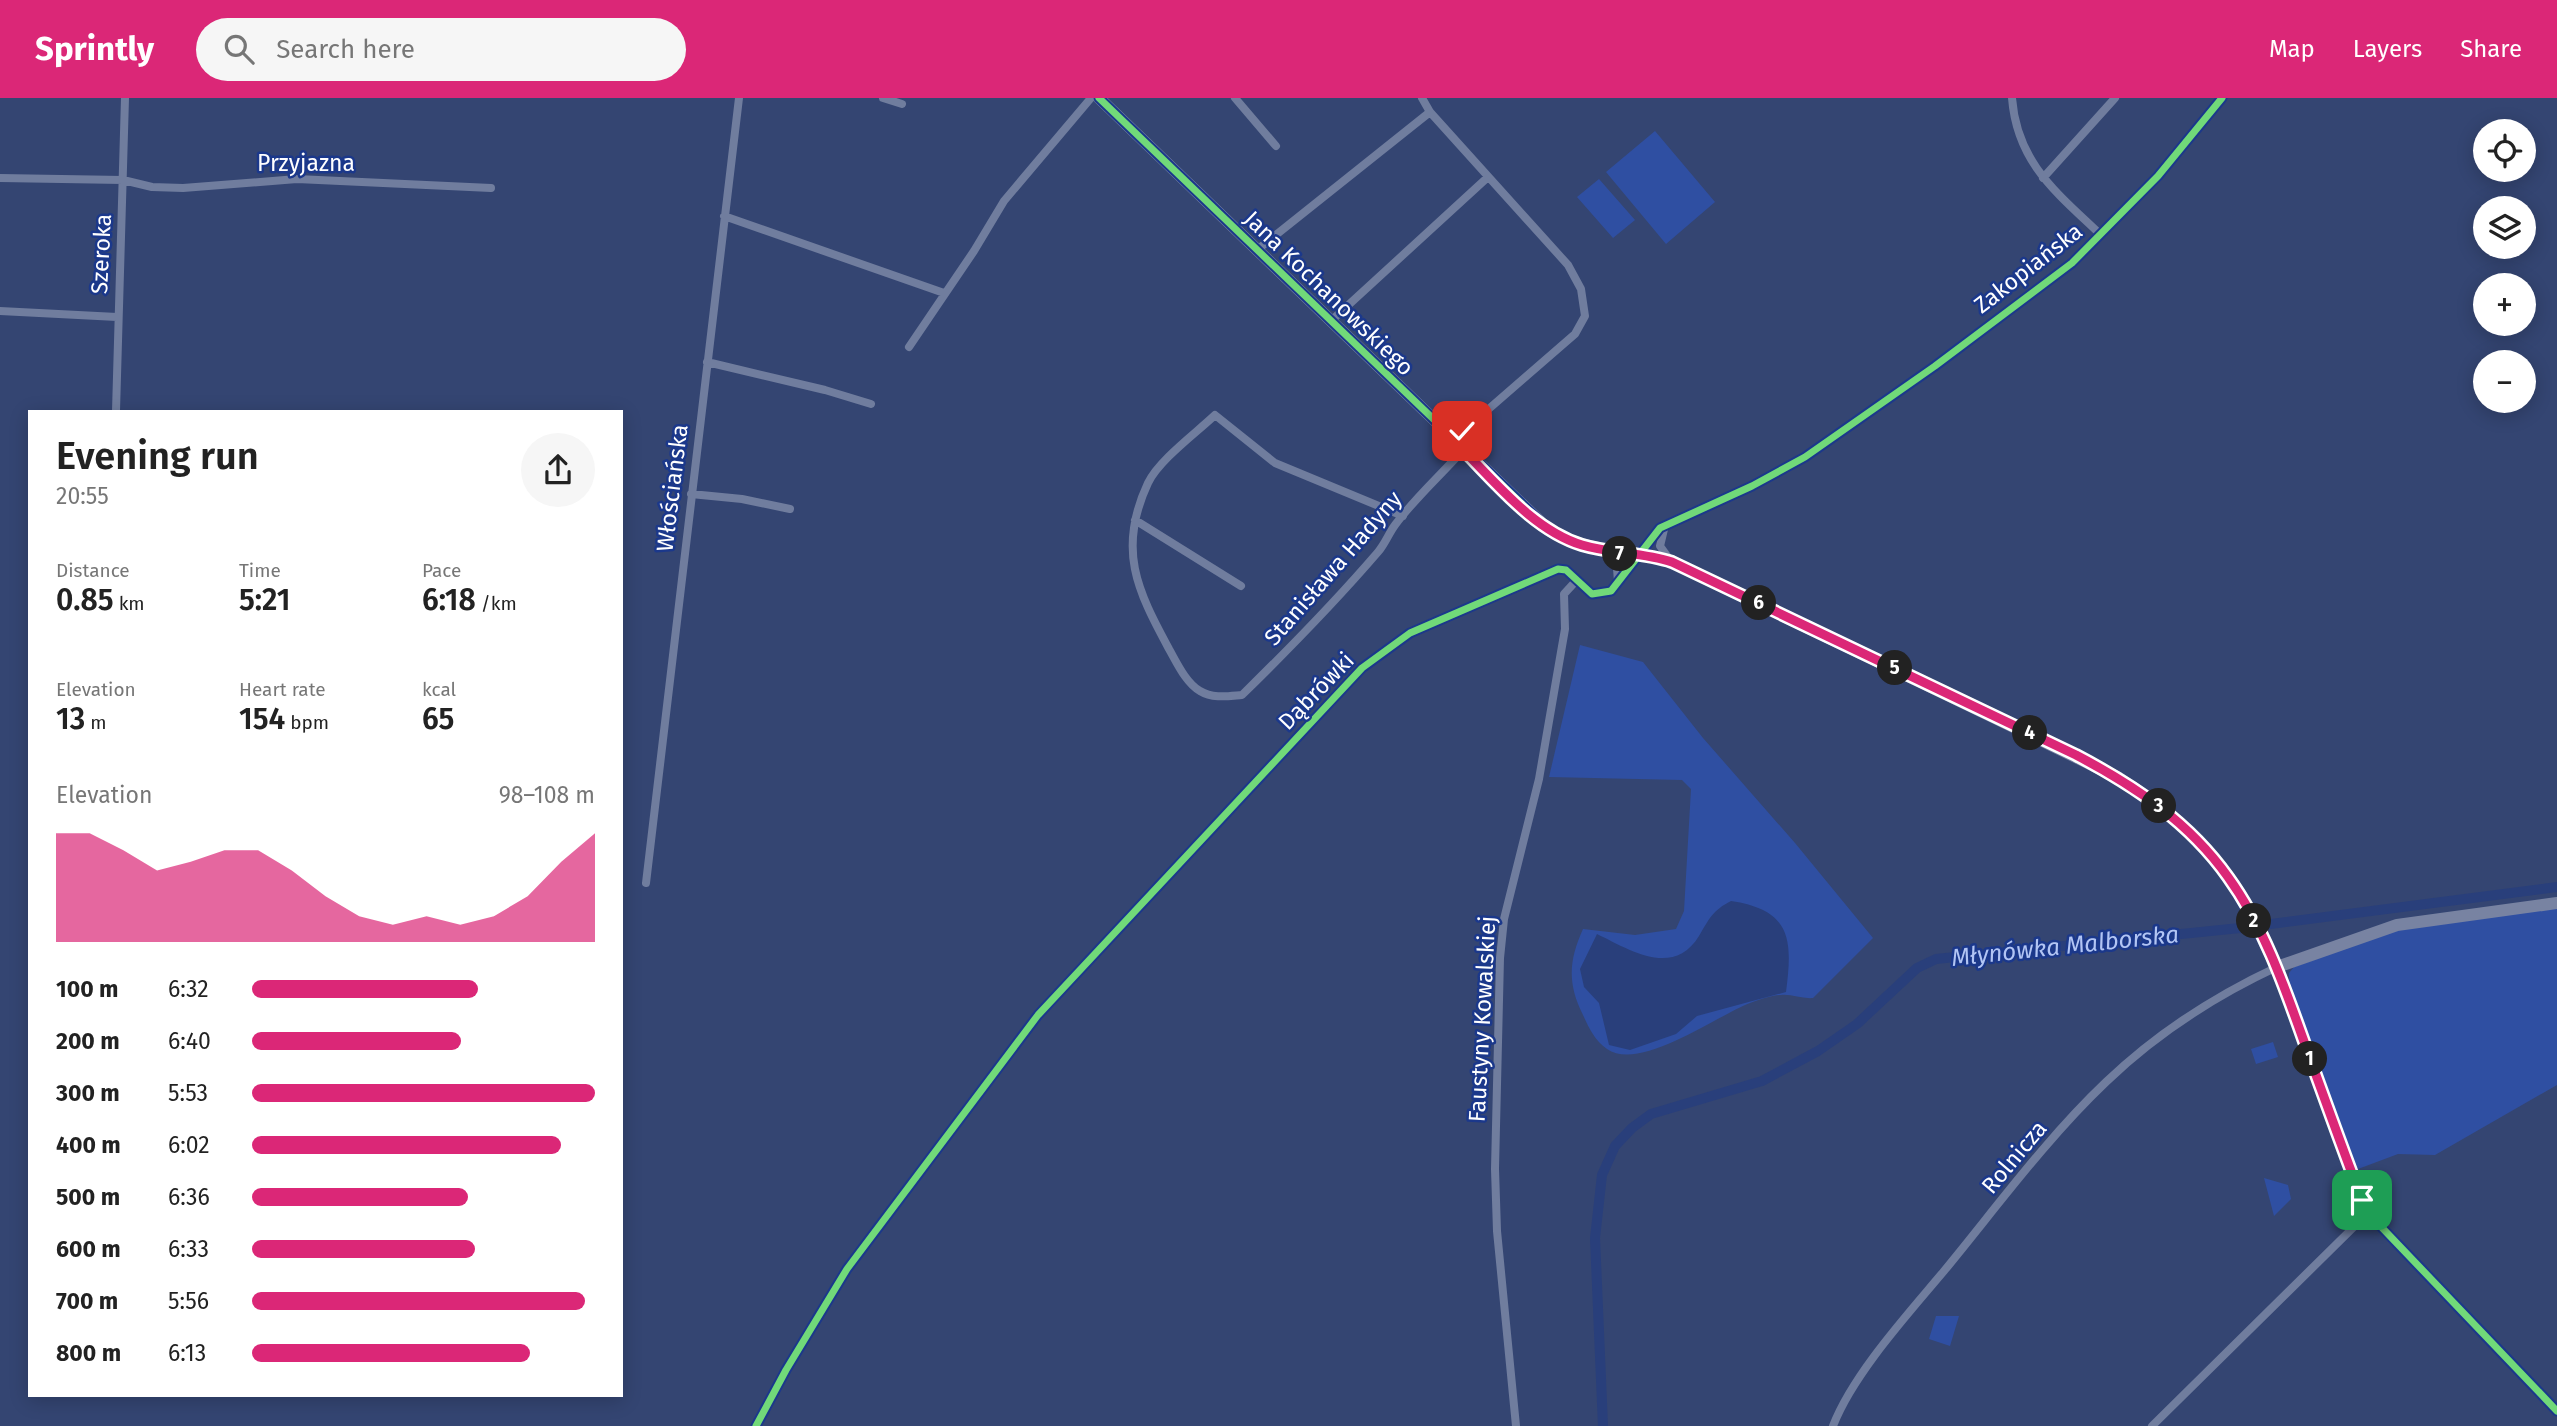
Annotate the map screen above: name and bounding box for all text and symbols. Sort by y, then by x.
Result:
search box [196,18,686,81]
text: Sprintly [35,29,154,69]
icon: search [220,30,258,68]
text: Search here [276,34,415,65]
text: Map [2269,35,2315,63]
text: Layers [2353,35,2422,63]
text: Share [2460,35,2522,63]
map controls [2473,119,2536,413]
button: locate [2473,119,2536,182]
street label: Przyjazna [257,149,355,177]
button: layers [2473,196,2536,259]
street label: Jana Kochanowskiego [1238,205,1420,381]
street label: Szeroka [85,213,117,295]
street label: Zakopiańska [1968,217,2088,319]
button: + [2473,273,2536,336]
button: − [2473,350,2536,413]
pin [1432,401,1492,461]
icon: check [1443,412,1481,450]
street label: Włościańska [650,423,694,553]
text: Evening run [56,433,259,479]
button: share [521,433,595,507]
text: 20:55 [56,482,109,510]
street label: Stanisława Hadyny [1258,484,1408,651]
pin: 7 [1602,536,1638,572]
text: 7 [1615,542,1624,565]
text: Distance [56,559,130,582]
text: Time [239,559,281,582]
text: Pace [422,559,461,582]
text: 0.85 [56,582,114,618]
text: 5:21 [239,582,290,618]
text: 6:18 [422,582,476,618]
pin: 6 [1742,586,1776,620]
text: 6 [1753,591,1764,614]
text: km [114,592,145,615]
text: /km [476,592,517,615]
street label: Dąbrówki [1272,646,1360,736]
pin: 5 [1878,650,1912,686]
text: 5 [1889,656,1900,679]
text: Elevation [56,678,136,701]
text: Heart rate [239,678,326,701]
text: kcal [422,678,456,701]
text: 13 [56,701,85,737]
text: 154 [239,701,285,737]
text: 65 [422,701,454,737]
text: m [85,711,106,734]
text: bpm [285,711,329,734]
pin: 4 [2012,716,2048,750]
text: 4 [2024,721,2035,744]
text: Elevation [56,781,152,809]
text: 98–108 m [499,781,595,809]
pin: 3 [2142,788,2176,824]
text: 3 [2154,794,2163,817]
pin: 2 [2236,904,2272,938]
text: 2 [2249,909,2258,932]
street label: Faustyny Kowalskiej [1463,915,1501,1123]
water label: Młynówka Malborska [1950,920,2180,972]
text: 100 m [56,975,118,1003]
text: 6:32 [168,975,209,1003]
text: 200 m [56,1027,120,1055]
text: 6:40 [168,1027,211,1055]
pin: 1 [2292,1042,2328,1076]
text: 1 [2305,1047,2314,1070]
text: 300 m [56,1079,120,1107]
text: 5:53 [168,1079,208,1107]
street label: Rolnicza [1975,1115,2053,1199]
text: 400 m [56,1131,121,1159]
text: 6:02 [168,1131,210,1159]
pin [2332,1170,2392,1230]
icon: arrive [2343,1181,2381,1219]
text: 500 m [56,1183,120,1211]
text: 6:36 [168,1183,210,1211]
text: 600 m [56,1235,121,1263]
text: 6:33 [168,1235,209,1263]
text: 700 m [56,1287,118,1315]
text: 5:56 [168,1287,209,1315]
text: 800 m [56,1339,121,1367]
text: 6:13 [168,1339,206,1367]

